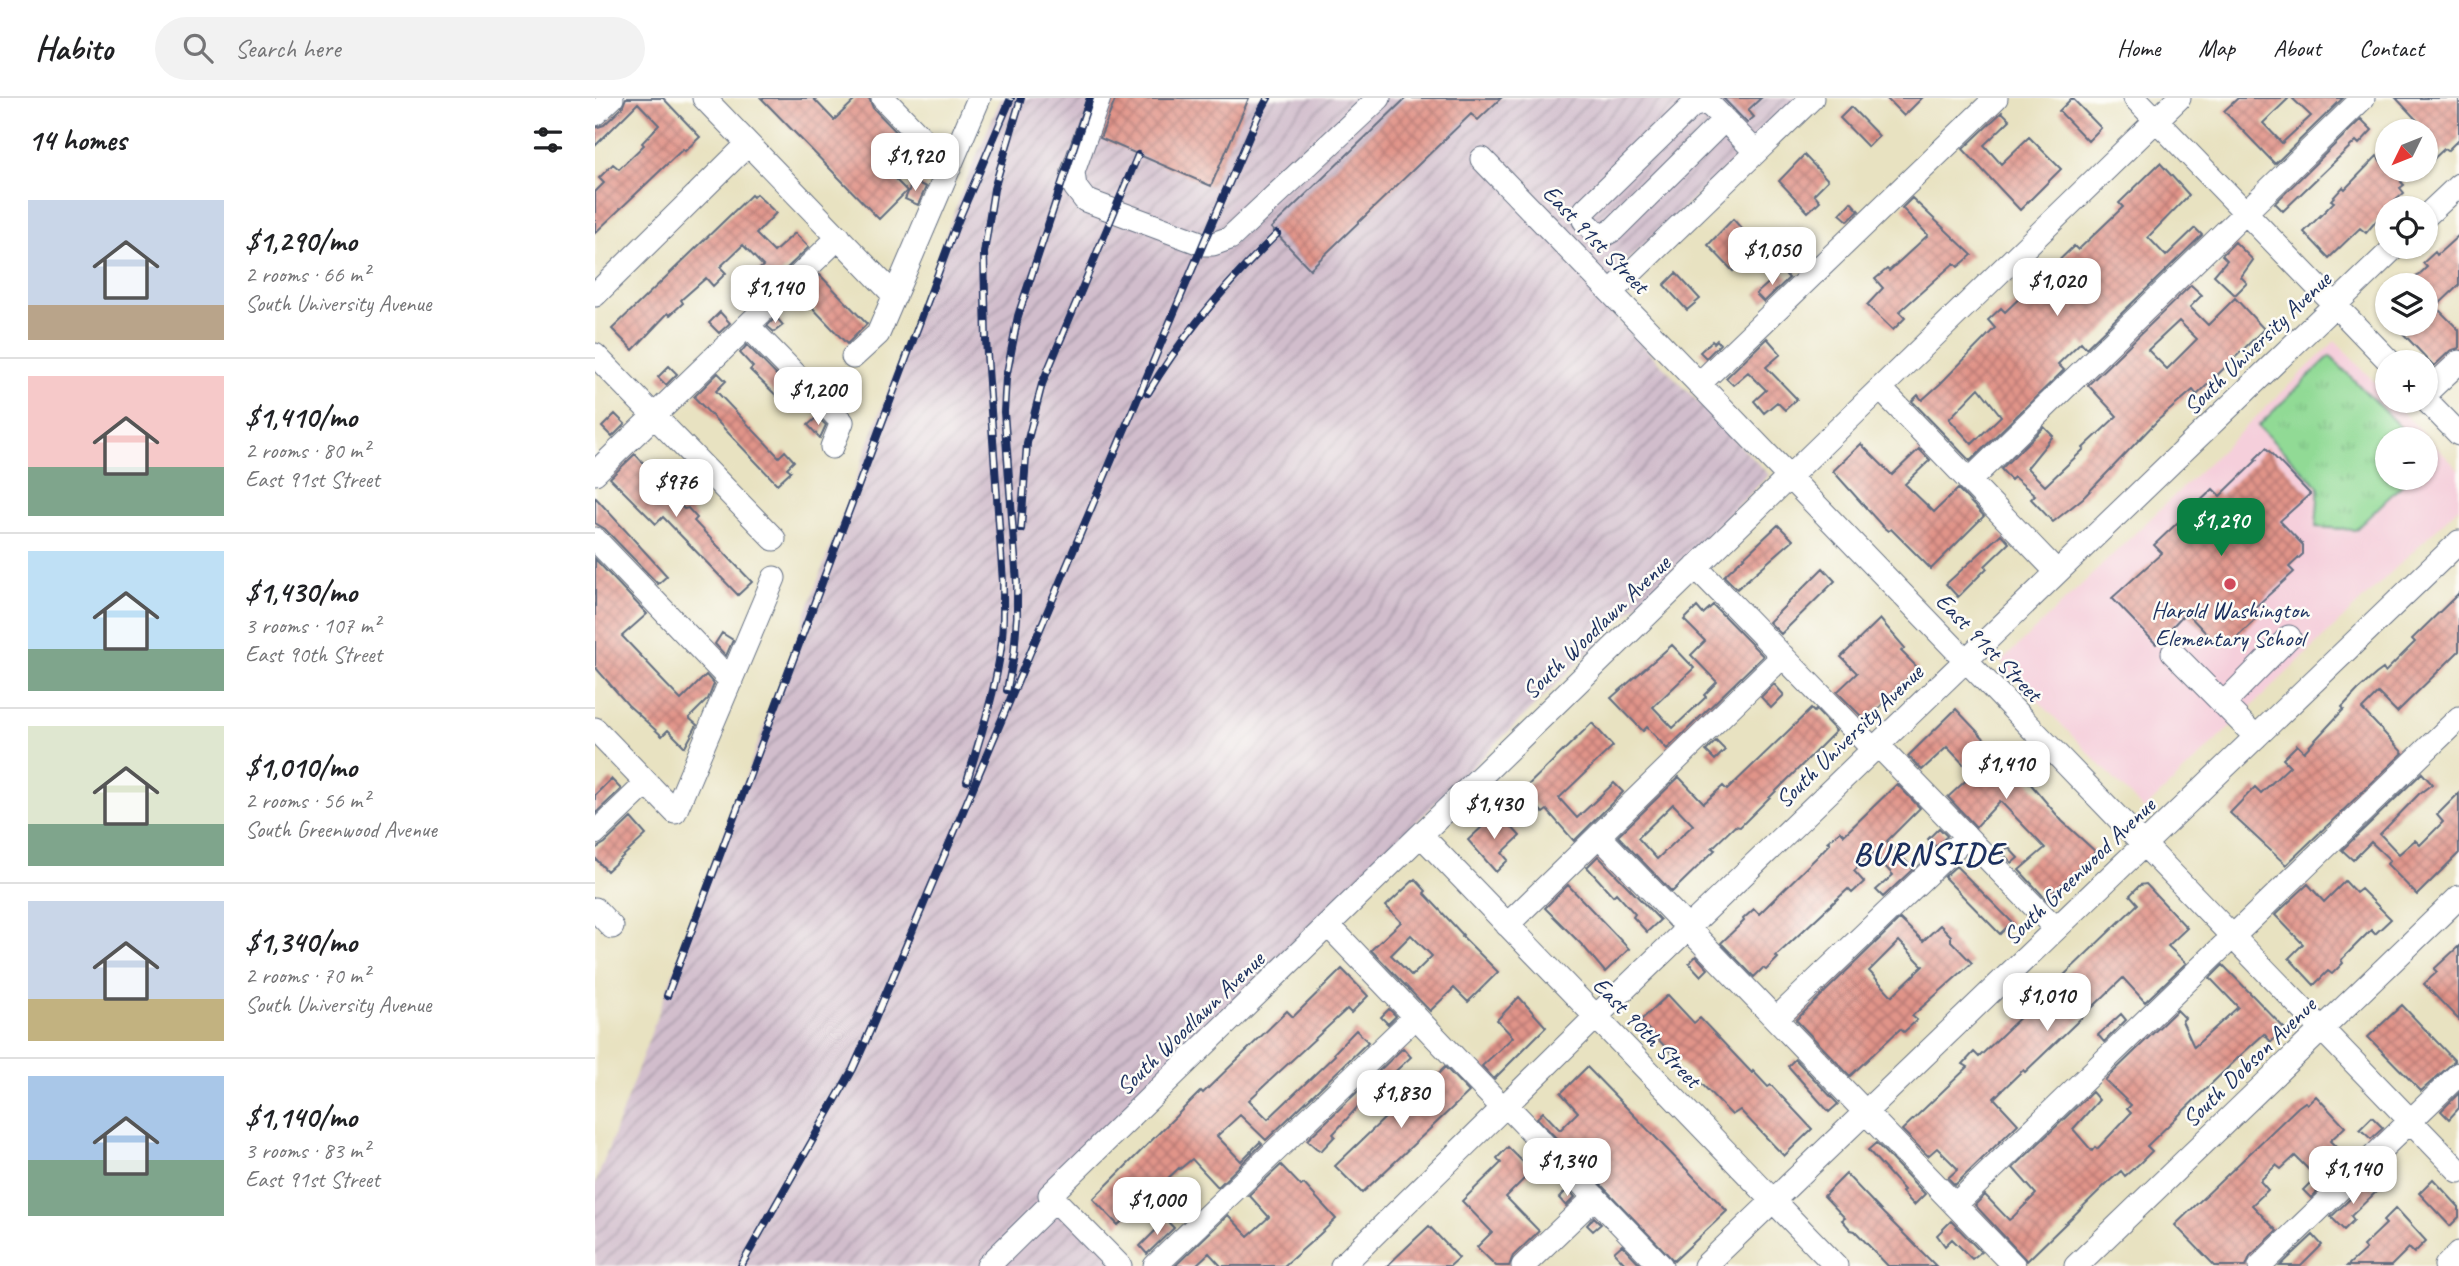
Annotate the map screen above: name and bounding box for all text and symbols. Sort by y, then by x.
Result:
search box [155,17,645,80]
text: Habito [35,27,113,69]
icon: search [179,29,217,67]
text: Search here [235,32,341,65]
text: Home [2117,33,2160,63]
text: Map [2198,33,2235,63]
text: About [2273,33,2321,63]
text: Contact [2359,33,2424,63]
north arrow [2375,119,2438,182]
map controls [2375,119,2438,490]
text: 14 homes [28,121,126,159]
icon: filters [529,121,567,159]
pin: $1,920 [858,134,972,193]
text: $1,920 [887,141,943,170]
street label: East 91st Street [1536,178,1657,301]
button: locate [2375,196,2438,259]
text: $1,290/mo [245,222,357,260]
icon: home [84,228,168,312]
pin: $1,050 [1715,228,1829,287]
text: $1,050 [1744,235,1800,264]
pin: $1,020 [2000,258,2114,318]
text: 2 rooms · 66 m² [245,260,369,289]
street label: South University Avenue [2177,263,2339,421]
pin: $1,140 [718,266,832,325]
text: $1,020 [2029,266,2085,295]
text: $1,140 [747,273,803,302]
button: layers [2375,273,2438,336]
text: South University Avenue [245,289,431,318]
button: + [2375,350,2438,413]
pin: $1,200 [761,368,875,427]
text: $1,200 [790,375,846,404]
text: $1,410/mo [245,398,357,436]
icon: home [84,404,168,488]
button: − [2375,427,2438,490]
text: 2 rooms · 80 m² [245,436,369,465]
pin: $976 [635,460,717,519]
text: East 91st Street [245,465,380,494]
text: $976 [655,467,697,496]
pin: $1,290 [2164,498,2278,558]
text: $1,290 [2193,506,2249,535]
street label: South Woodlawn Avenue [1515,547,1678,705]
text: $1,430/mo [245,573,357,611]
marker: Harold Washington Elementary School [2222,576,2238,592]
icon: home [84,579,168,663]
street label: East 91st Street [1929,586,2050,709]
place label: Harold Washington Elementary School [2151,595,2310,653]
text: 3 rooms · 107 m² [245,611,380,640]
text: East 90th Street [245,640,382,669]
street label: South University Avenue [1769,656,1931,814]
pin: $1,410 [1949,742,2063,801]
text: $1,010/mo [245,748,357,786]
text: $1,410 [1978,749,2034,778]
icon: home [84,754,168,838]
pin: $1,430 [1437,782,1551,841]
text: 2 rooms · 56 m² [245,786,369,815]
text: $1,430 [1466,789,1522,818]
street label: South Greenwood Avenue [1997,789,2163,951]
text: South Greenwood Avenue [245,815,437,844]
district label: BURNSIDE [1853,833,2008,874]
text: $1,340/mo [245,923,357,961]
icon: home [84,929,168,1013]
street label: South Woodlawn Avenue [1109,943,1272,1101]
text: 2 rooms · 70 m² [245,961,369,990]
street label: East 90th Street [1586,970,1709,1095]
pin: $1,010 [1990,974,2104,1033]
text: $1,010 [2019,981,2075,1010]
street label: South Dobson Avenue [2176,989,2324,1133]
text: South University Avenue [245,990,431,1019]
pin: $1,830 [1344,1070,1458,1130]
text: $1,830 [1373,1078,1429,1107]
text: $1,140/mo [245,1098,357,1136]
icon: home [84,1104,168,1188]
text: 3 rooms · 83 m² [245,1136,369,1165]
pin: $1,340 [1510,1138,1624,1198]
text: $1,340 [1539,1146,1595,1175]
pin: $1,140 [2296,1146,2410,1206]
text: $1,140 [2325,1154,2381,1183]
text: East 91st Street [245,1165,380,1194]
pin: $1,000 [1100,1178,1214,1237]
text: $1,000 [1129,1185,1185,1214]

